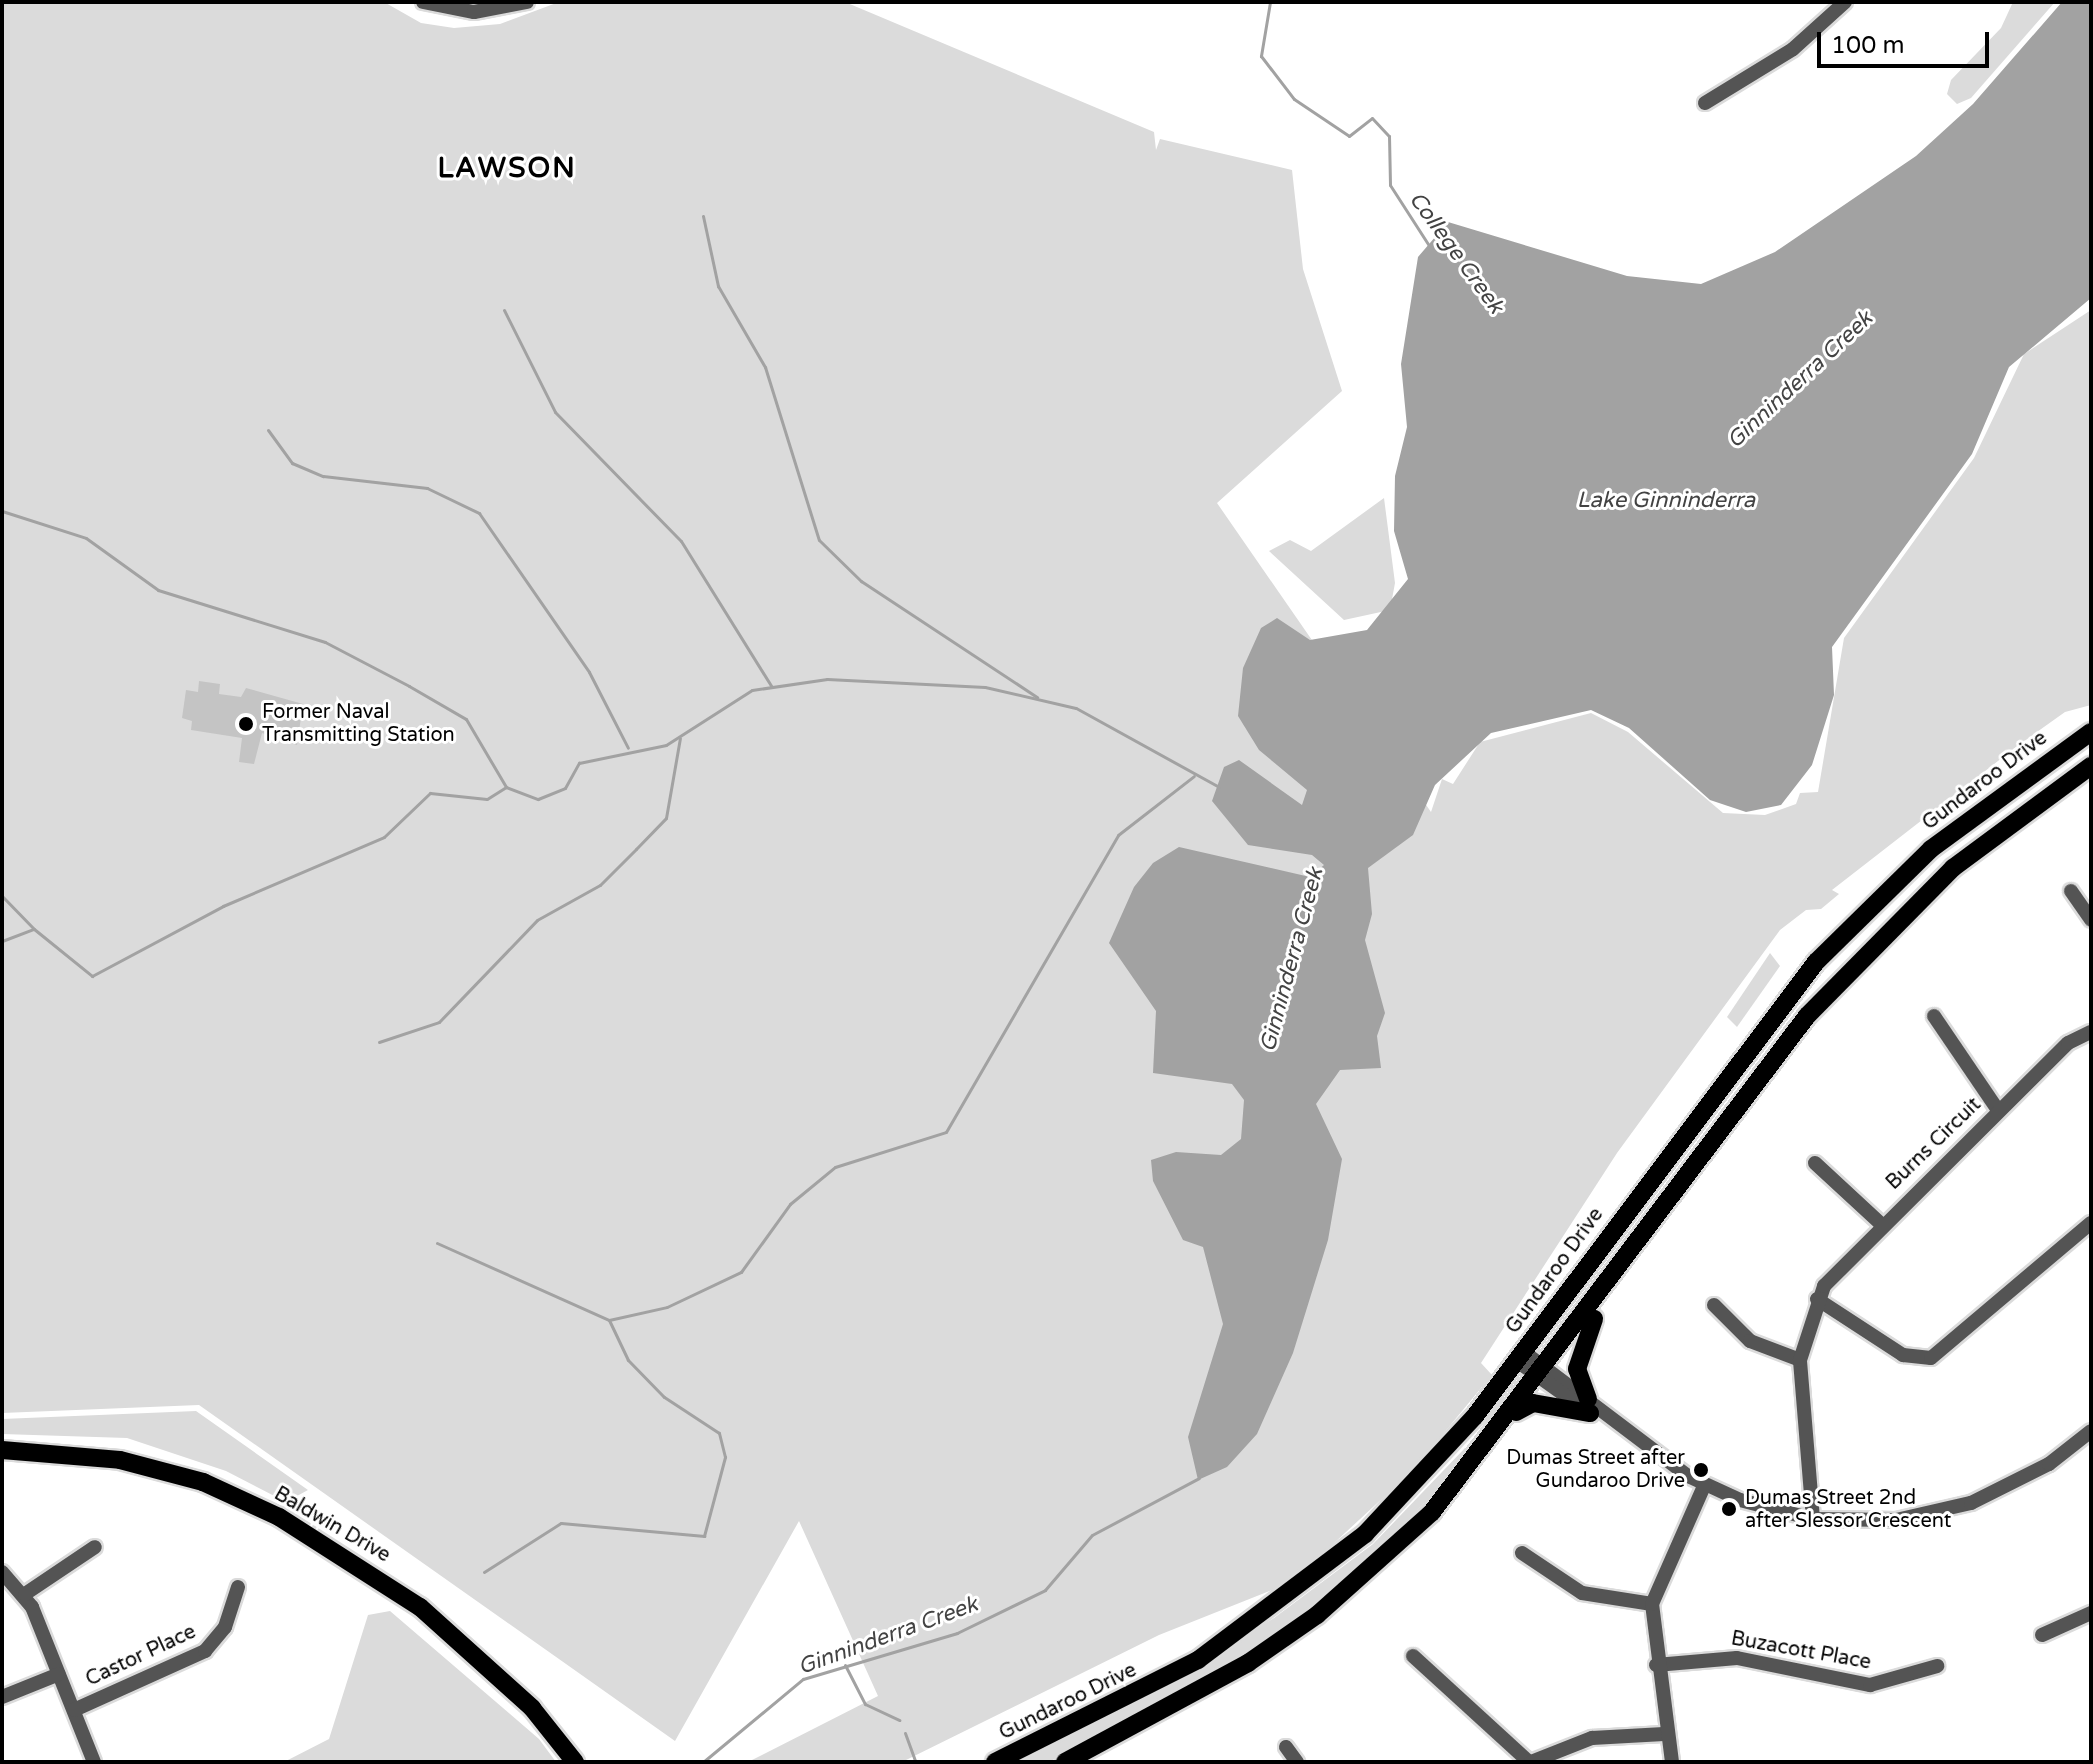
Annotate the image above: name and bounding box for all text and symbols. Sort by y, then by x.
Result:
scale bar [1821,16,1993,66]
text: 100 m [1831,31,1905,60]
district label: LAWSON [437,151,577,185]
water label: College Creek [1403,187,1509,319]
water label: Ginninderra Creek [1722,306,1878,454]
water label: Lake Ginninderra [1577,488,1755,514]
place label: Former Naval Transmitting Station [262,700,455,747]
marker: Former Naval Transmitting Station [237,715,255,733]
street label: Gundaroo Drive [1918,726,2052,836]
water label: Ginninderra Creek [1255,865,1329,1055]
street label: Burns Circuit [1882,1093,1986,1195]
street label: Gundaroo Drive [1501,1203,1609,1339]
place label: Dumas Street after Gundaroo Drive [1506,1446,1685,1493]
marker: Dumas Street after Gundaroo Drive [1692,1461,1710,1479]
street label: Baldwin Drive [270,1482,394,1568]
place label: Dumas Street 2nd after Slessor Crescent [1745,1486,1951,1533]
marker: Dumas Street 2nd after Slessor Crescent [1720,1500,1738,1518]
water label: Ginninderra Creek [795,1591,981,1681]
street label: Castor Place [82,1620,200,1692]
street label: Buzacott Place [1729,1627,1873,1675]
street label: Gundaroo Drive [996,1658,1140,1746]

